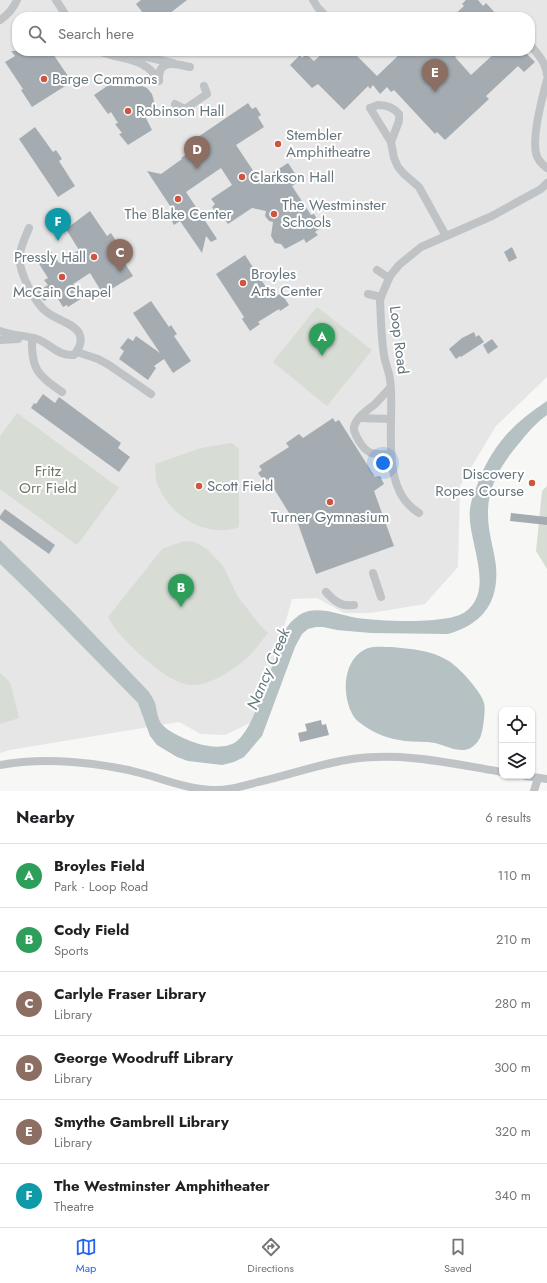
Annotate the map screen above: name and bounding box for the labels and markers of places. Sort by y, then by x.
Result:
pin: E [422,59,448,92]
place label: Barge Commons [52,68,157,90]
marker: Barge Commons [39,74,49,84]
place label: Robinson Hall [136,100,224,122]
marker: Robinson Hall [123,106,133,116]
place label: Stembler Amphitheatre [286,124,371,163]
pin: D [184,136,210,169]
marker: Stembler Amphitheatre [273,139,283,149]
place label: Clarkson Hall [250,166,334,188]
marker: Clarkson Hall [237,172,247,182]
marker: The Blake Center [173,194,183,204]
place label: The Westminster Schools [282,194,387,233]
place label: The Blake Center [124,203,232,225]
pin: F [45,208,71,241]
marker: The Westminster Schools [269,209,279,219]
pin: C [107,239,133,272]
place label: Pressly Hall [14,246,86,268]
marker: Pressly Hall [89,252,99,262]
place label: Broyles Arts Center [251,263,323,302]
marker: McCain Chapel [57,272,67,282]
marker: Broyles Arts Center [238,278,248,288]
place label: McCain Chapel [13,281,111,303]
pin: A [309,323,335,356]
place label: Discovery Ropes Course [435,463,524,502]
place label: Scott Field [207,475,273,497]
marker: Discovery Ropes Course [527,478,537,488]
marker: Scott Field [194,481,204,491]
marker: Turner Gymnasium [325,497,335,507]
place label: Turner Gymnasium [271,506,389,528]
pin: B [168,574,194,607]

